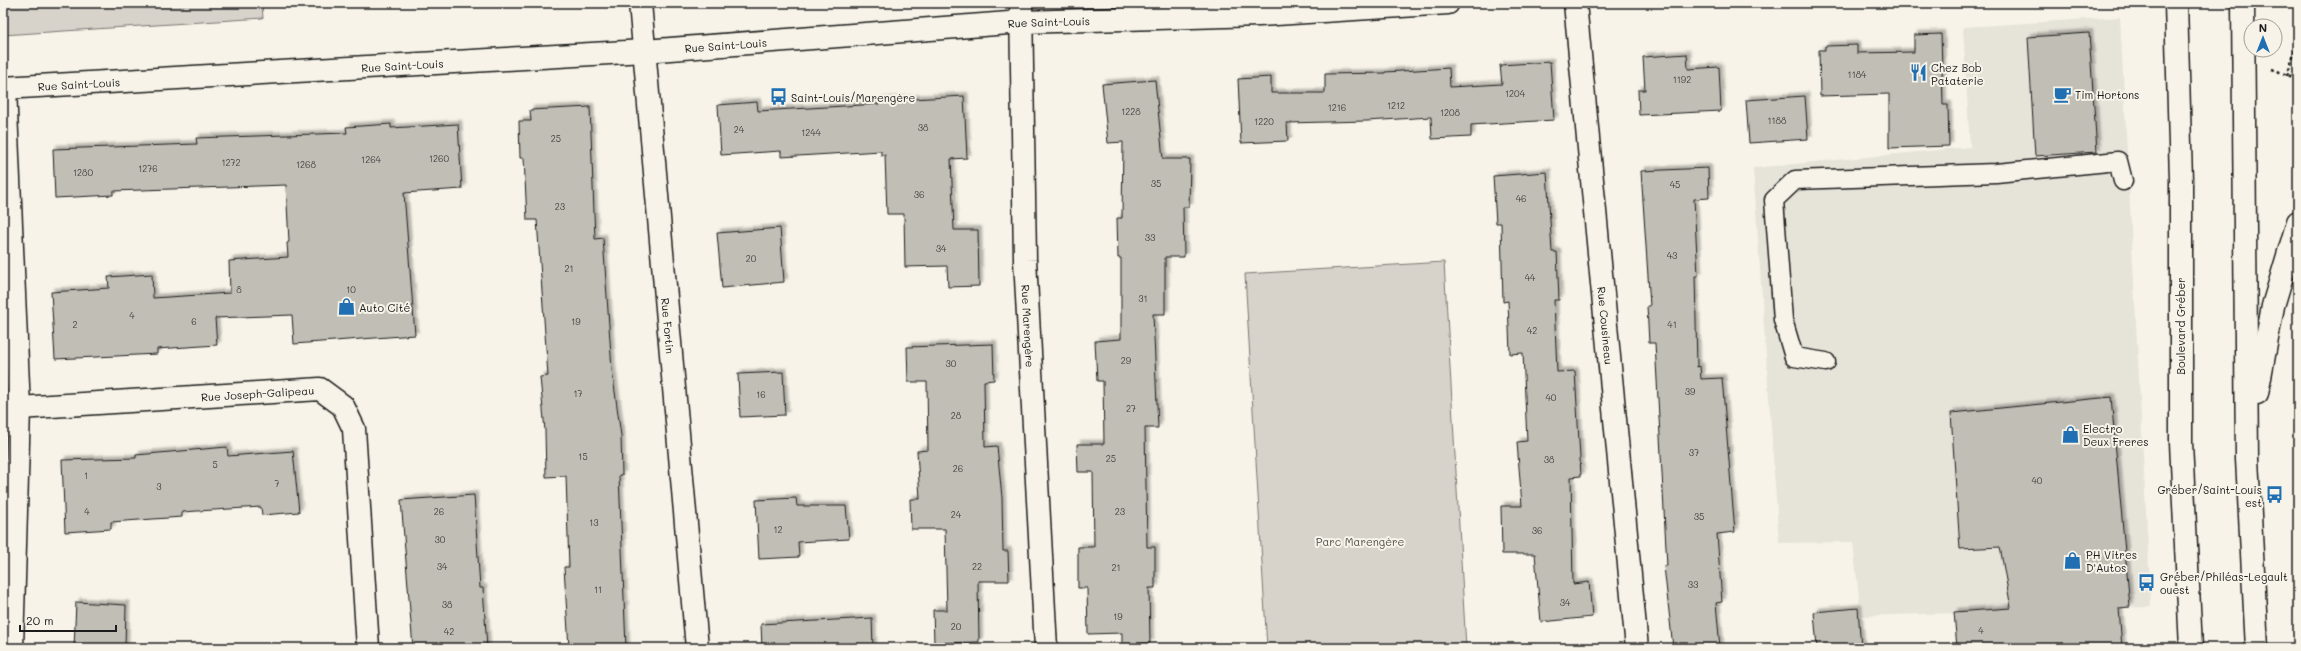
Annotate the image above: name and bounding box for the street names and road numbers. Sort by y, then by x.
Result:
street label: Rue Saint-Louis [1007,12,1090,31]
street label: Rue Saint-Louis [684,34,767,55]
street label: Rue Saint-Louis [361,55,444,75]
street label: Rue Saint-Louis [37,74,121,93]
street label: Boulevard Gréber [2173,277,2188,375]
street label: Rue Marengère [1019,284,1038,368]
street label: Rue Cousineau [1595,286,1617,365]
street label: Rue Fortin [659,297,678,354]
street label: Rue Joseph-Galipeau [200,382,315,404]

